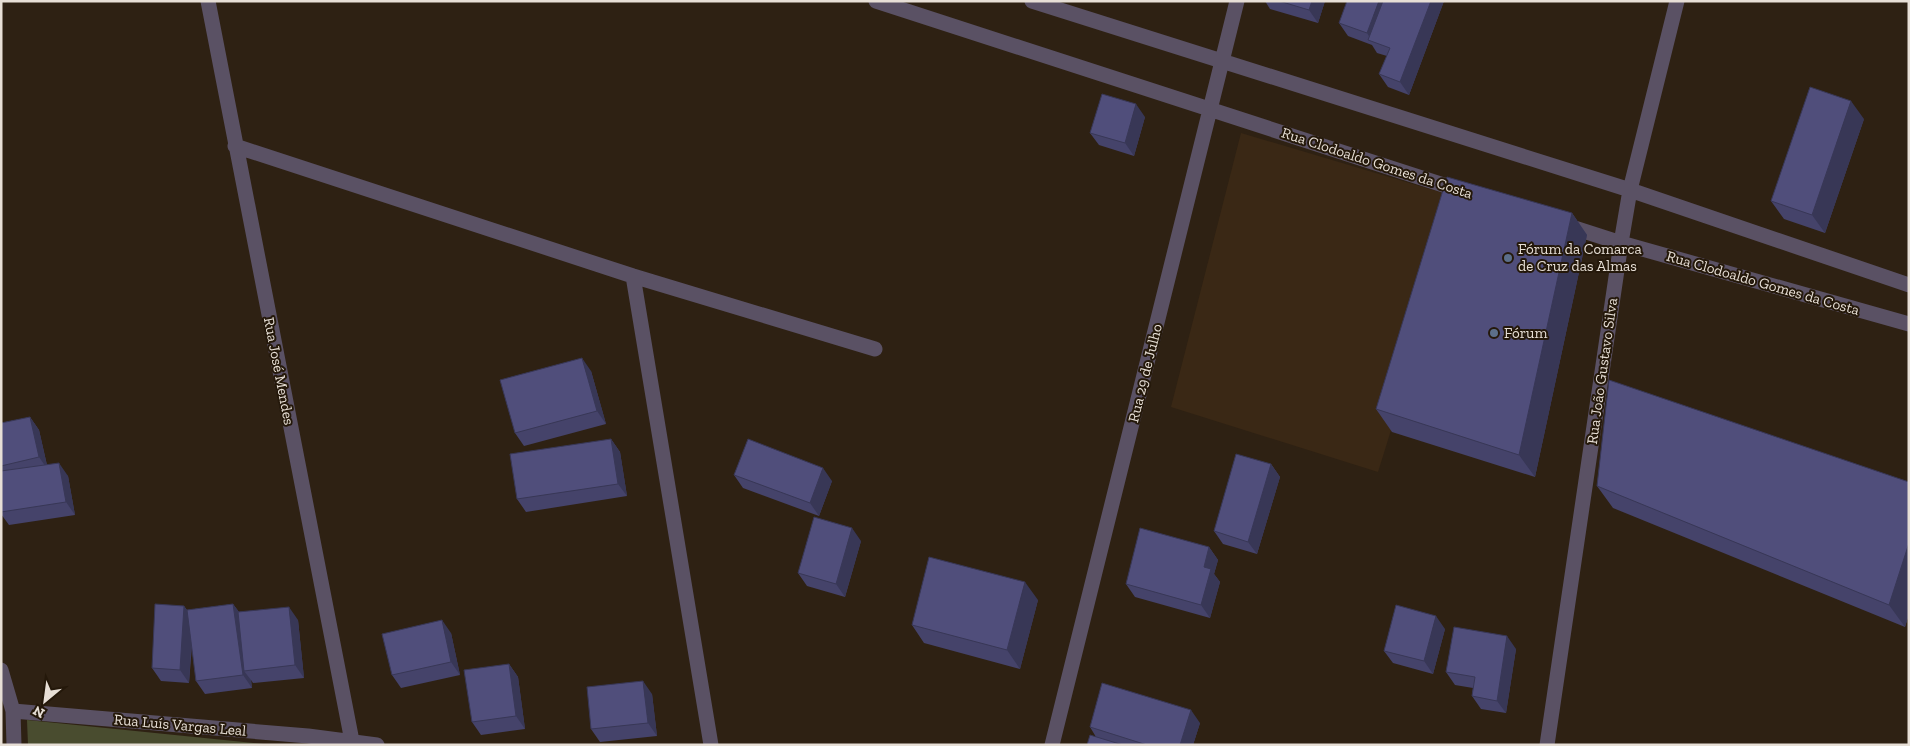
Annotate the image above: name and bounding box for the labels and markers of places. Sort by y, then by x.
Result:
place label: Fórum da Comarca de Cruz das Almas [1518,240,1642,275]
marker: Fórum da Comarca de Cruz das Almas [1502,252,1514,264]
place label: Fórum [1504,324,1547,342]
marker: Fórum [1488,327,1500,339]

